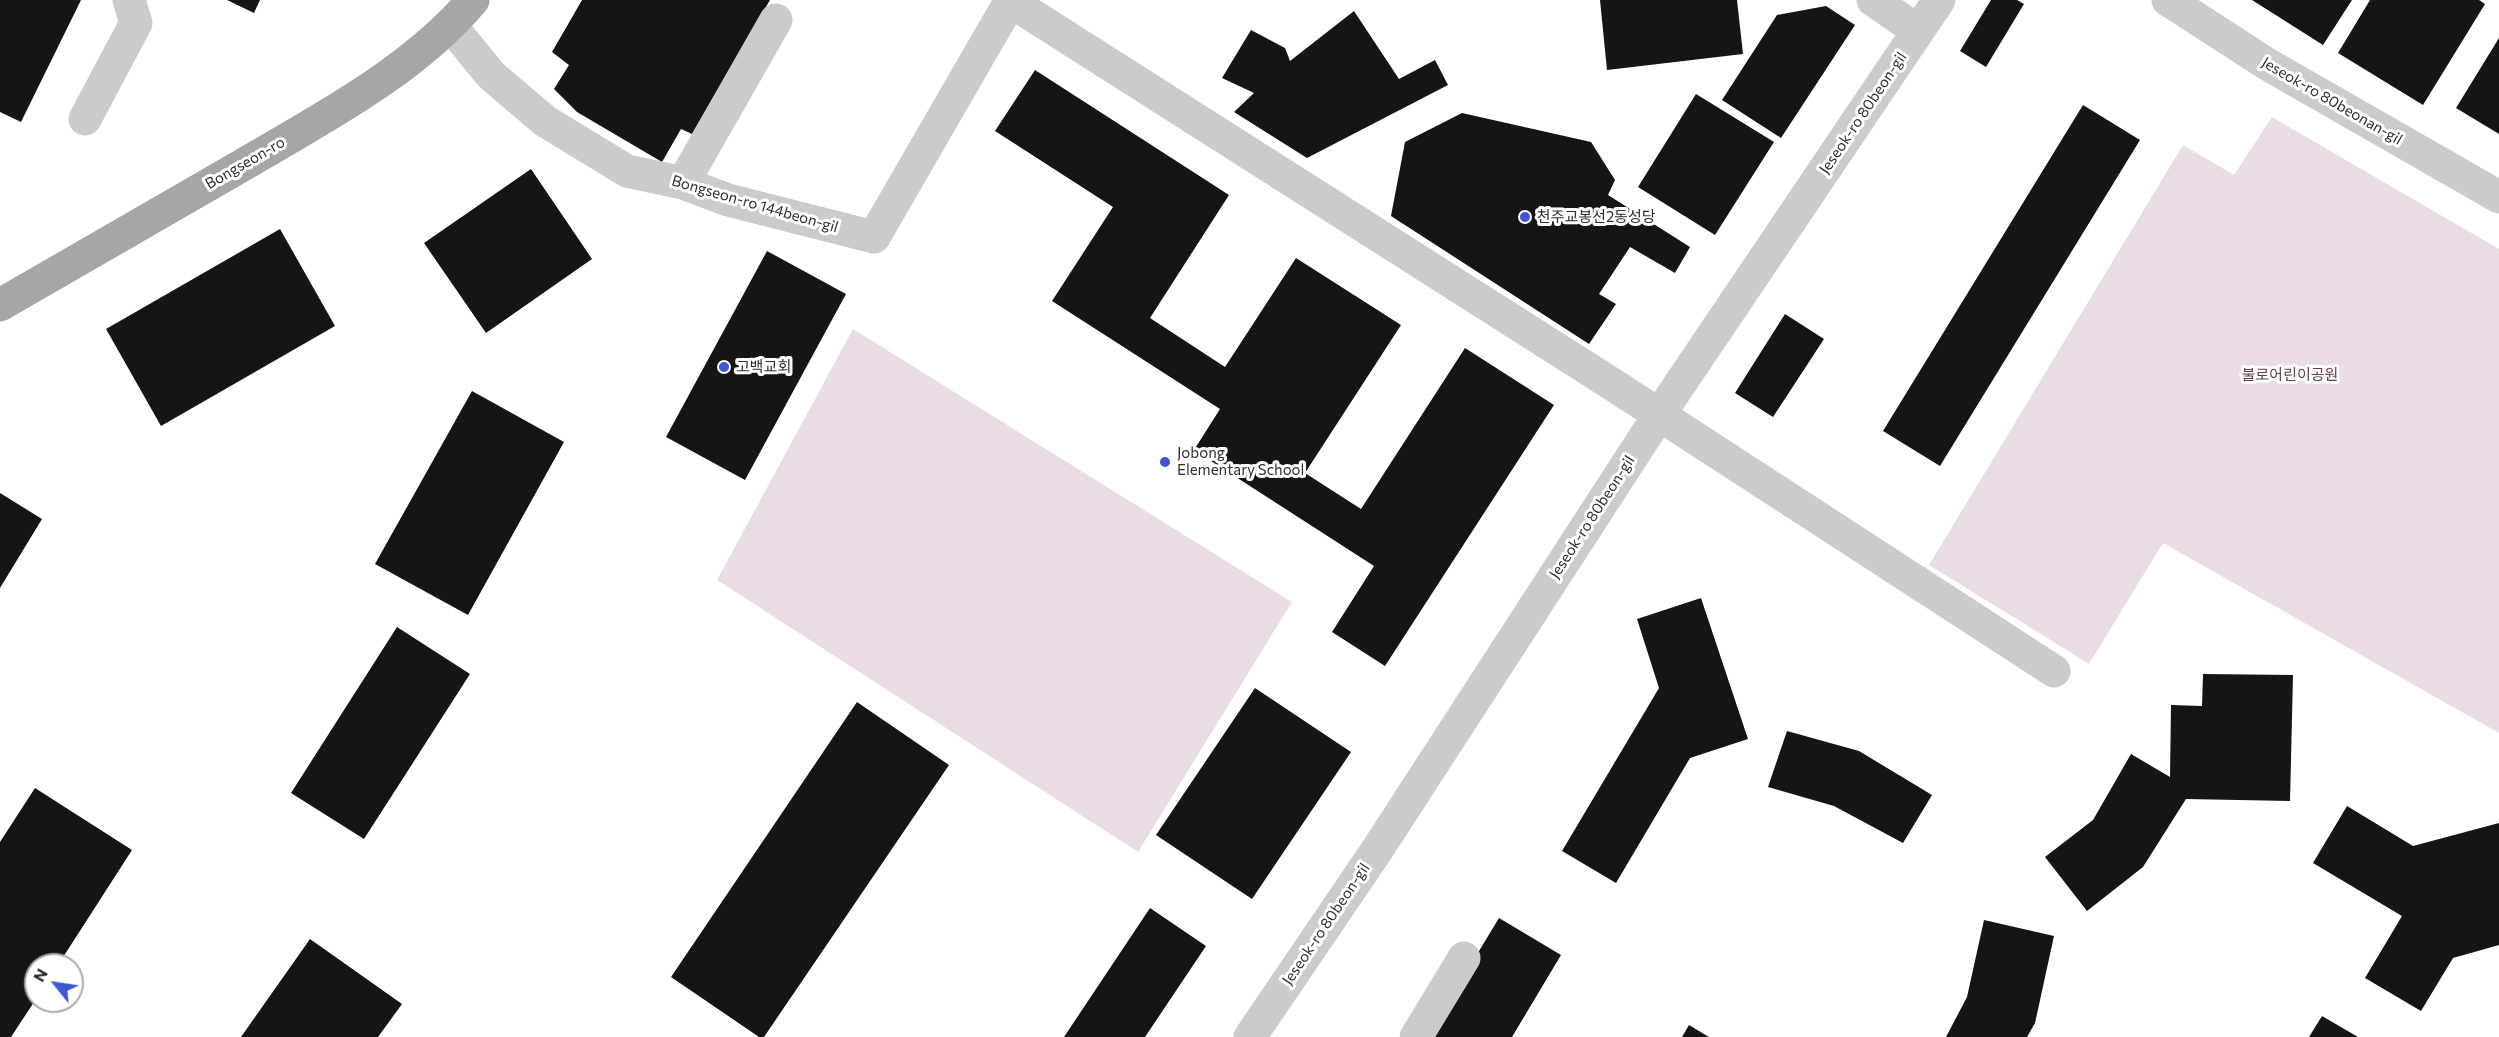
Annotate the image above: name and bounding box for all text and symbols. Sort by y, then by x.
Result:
street label: Jeseok-ro 80beon-gil [1816,49,1910,177]
street label: Jeseok-ro 80beonan-gil [2258,53,2406,149]
street label: Bongseon-ro [202,133,288,193]
street label: Bongseon-ro 144beon-gil [670,172,840,236]
place label: 천주교봉선2동성당 [1537,208,1656,226]
marker: 천주교봉선2동성당 [1518,210,1532,224]
place label: 고백교회 [736,358,791,376]
marker: 고백교회 [717,360,731,374]
park label: 불로어린이공원 [2242,366,2338,384]
place label: Jobong Elementary School [1177,444,1304,479]
street label: Jeseok-ro 80beon-gil [1545,452,1639,582]
marker: Jobong Elementary School [1158,455,1172,469]
street label: Jeseok-ro 80beon-gil [1279,860,1373,988]
north arrow [24,953,84,1013]
text: N [28,965,51,985]

